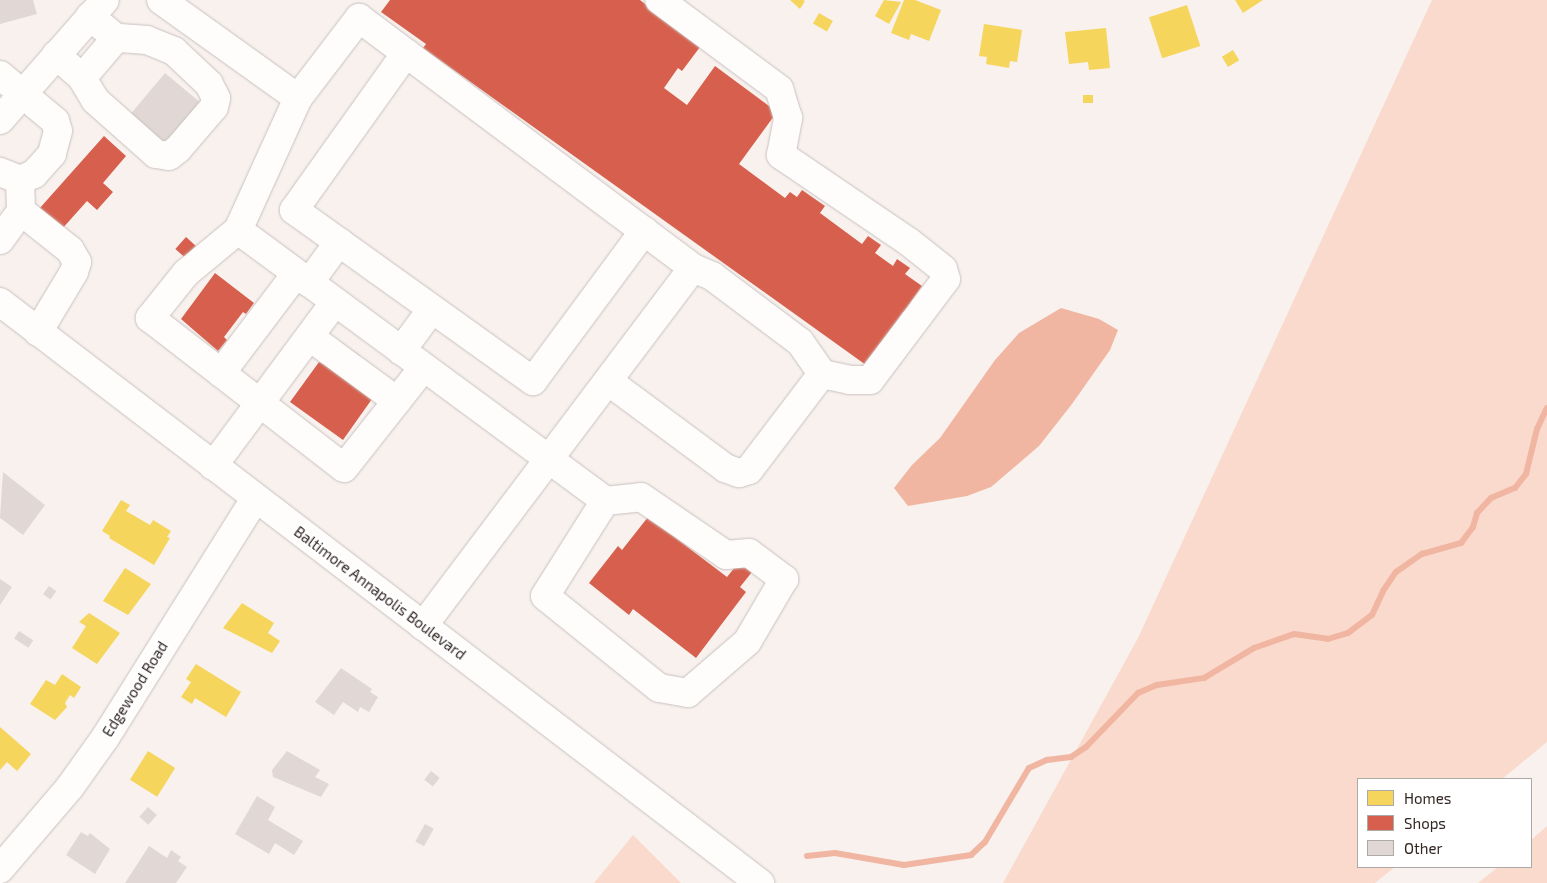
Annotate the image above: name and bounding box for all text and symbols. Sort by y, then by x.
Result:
street label: Baltimore Annapolis Boulevard [290,522,470,664]
street label: Edgewood Road [98,638,172,740]
legend [1357,778,1532,868]
text: Homes [1404,789,1451,807]
text: Shops [1404,814,1446,832]
text: Other [1404,839,1443,857]

